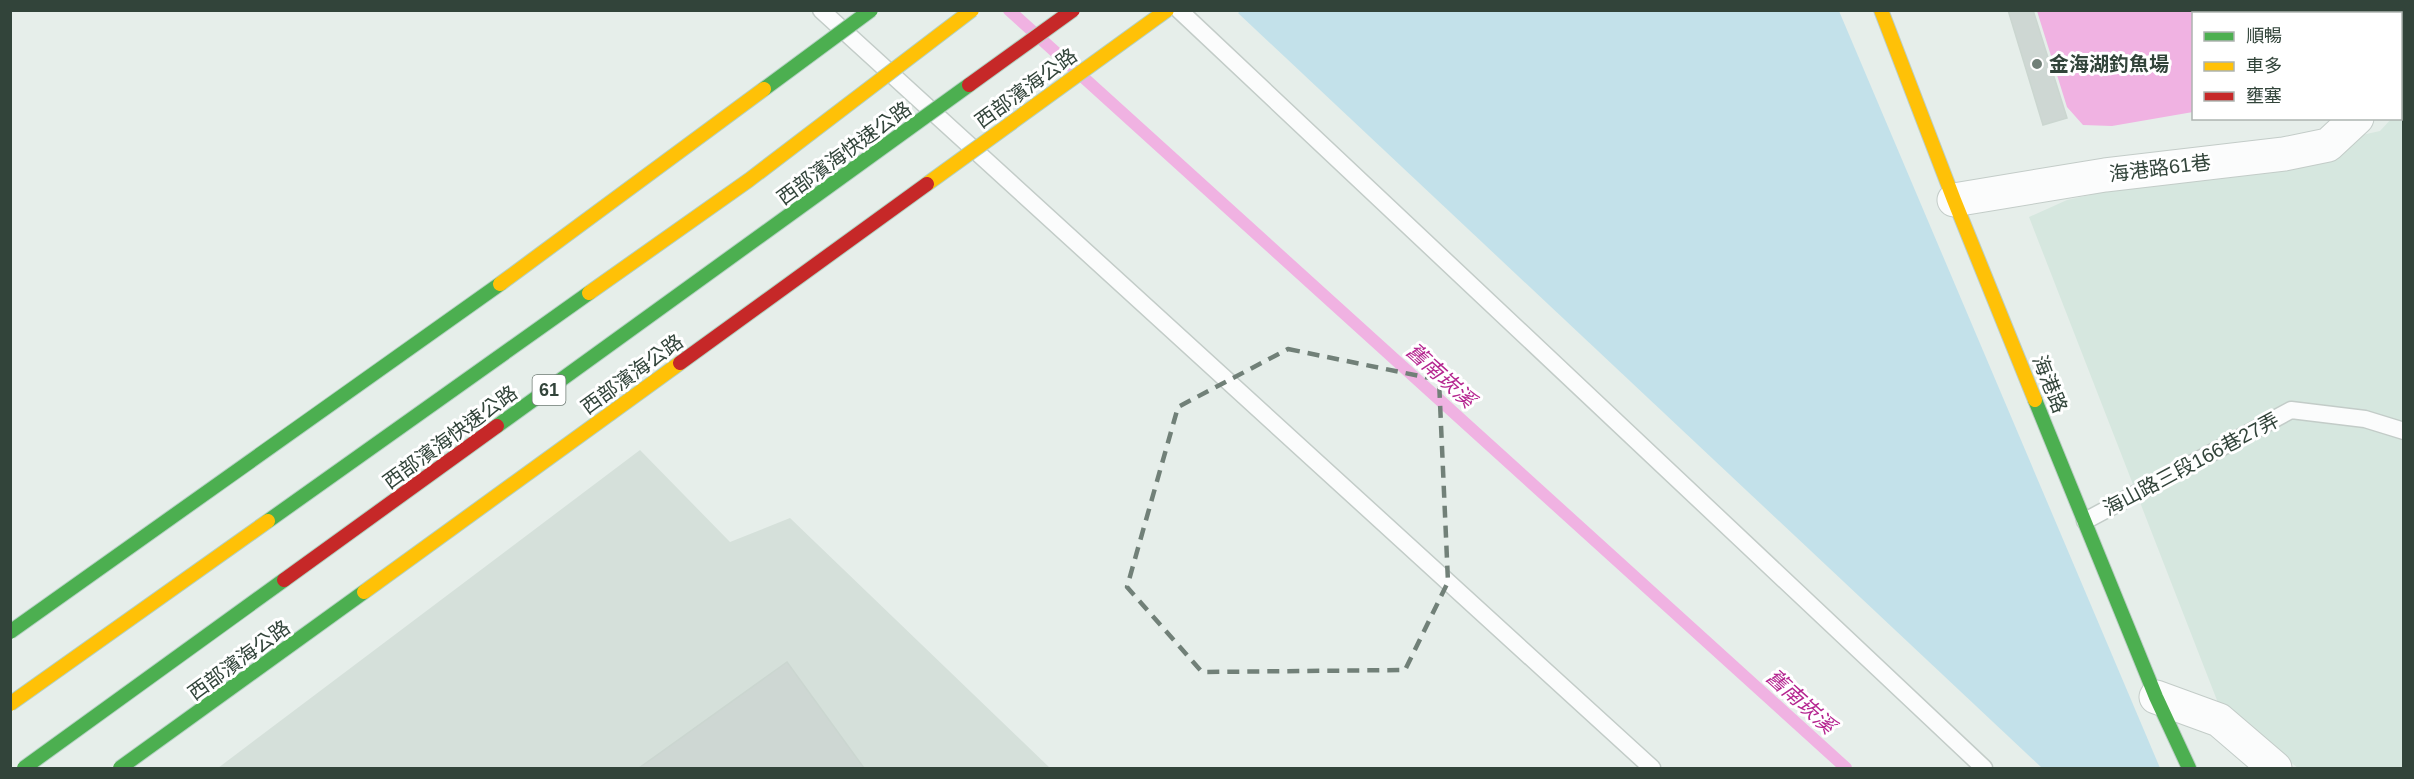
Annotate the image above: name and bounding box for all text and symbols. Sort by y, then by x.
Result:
legend [2192,12,2402,120]
text: 順暢 [2246,26,2282,46]
street label: 西部濱海公路 [971,44,1081,132]
place label: 金海湖釣魚場 [2049,53,2169,75]
text: 車多 [2246,56,2282,76]
marker: 金海湖釣魚場 [2030,57,2044,71]
text: 壅塞 [2246,86,2282,106]
street label: 西部濱海快速公路 [773,97,915,209]
street label: 海港路61巷 [2108,151,2212,185]
street label: 西部濱海公路 [577,330,687,418]
water label: 舊南崁溪 [1402,338,1482,414]
street label: 海港路 [2029,352,2071,416]
road number: 61 [532,375,566,405]
street label: 西部濱海快速公路 [379,381,521,493]
street label: 海山路三段166巷27弄 [2099,408,2283,520]
street label: 西部濱海公路 [184,616,294,704]
water label: 舊南崁溪 [1762,664,1842,740]

